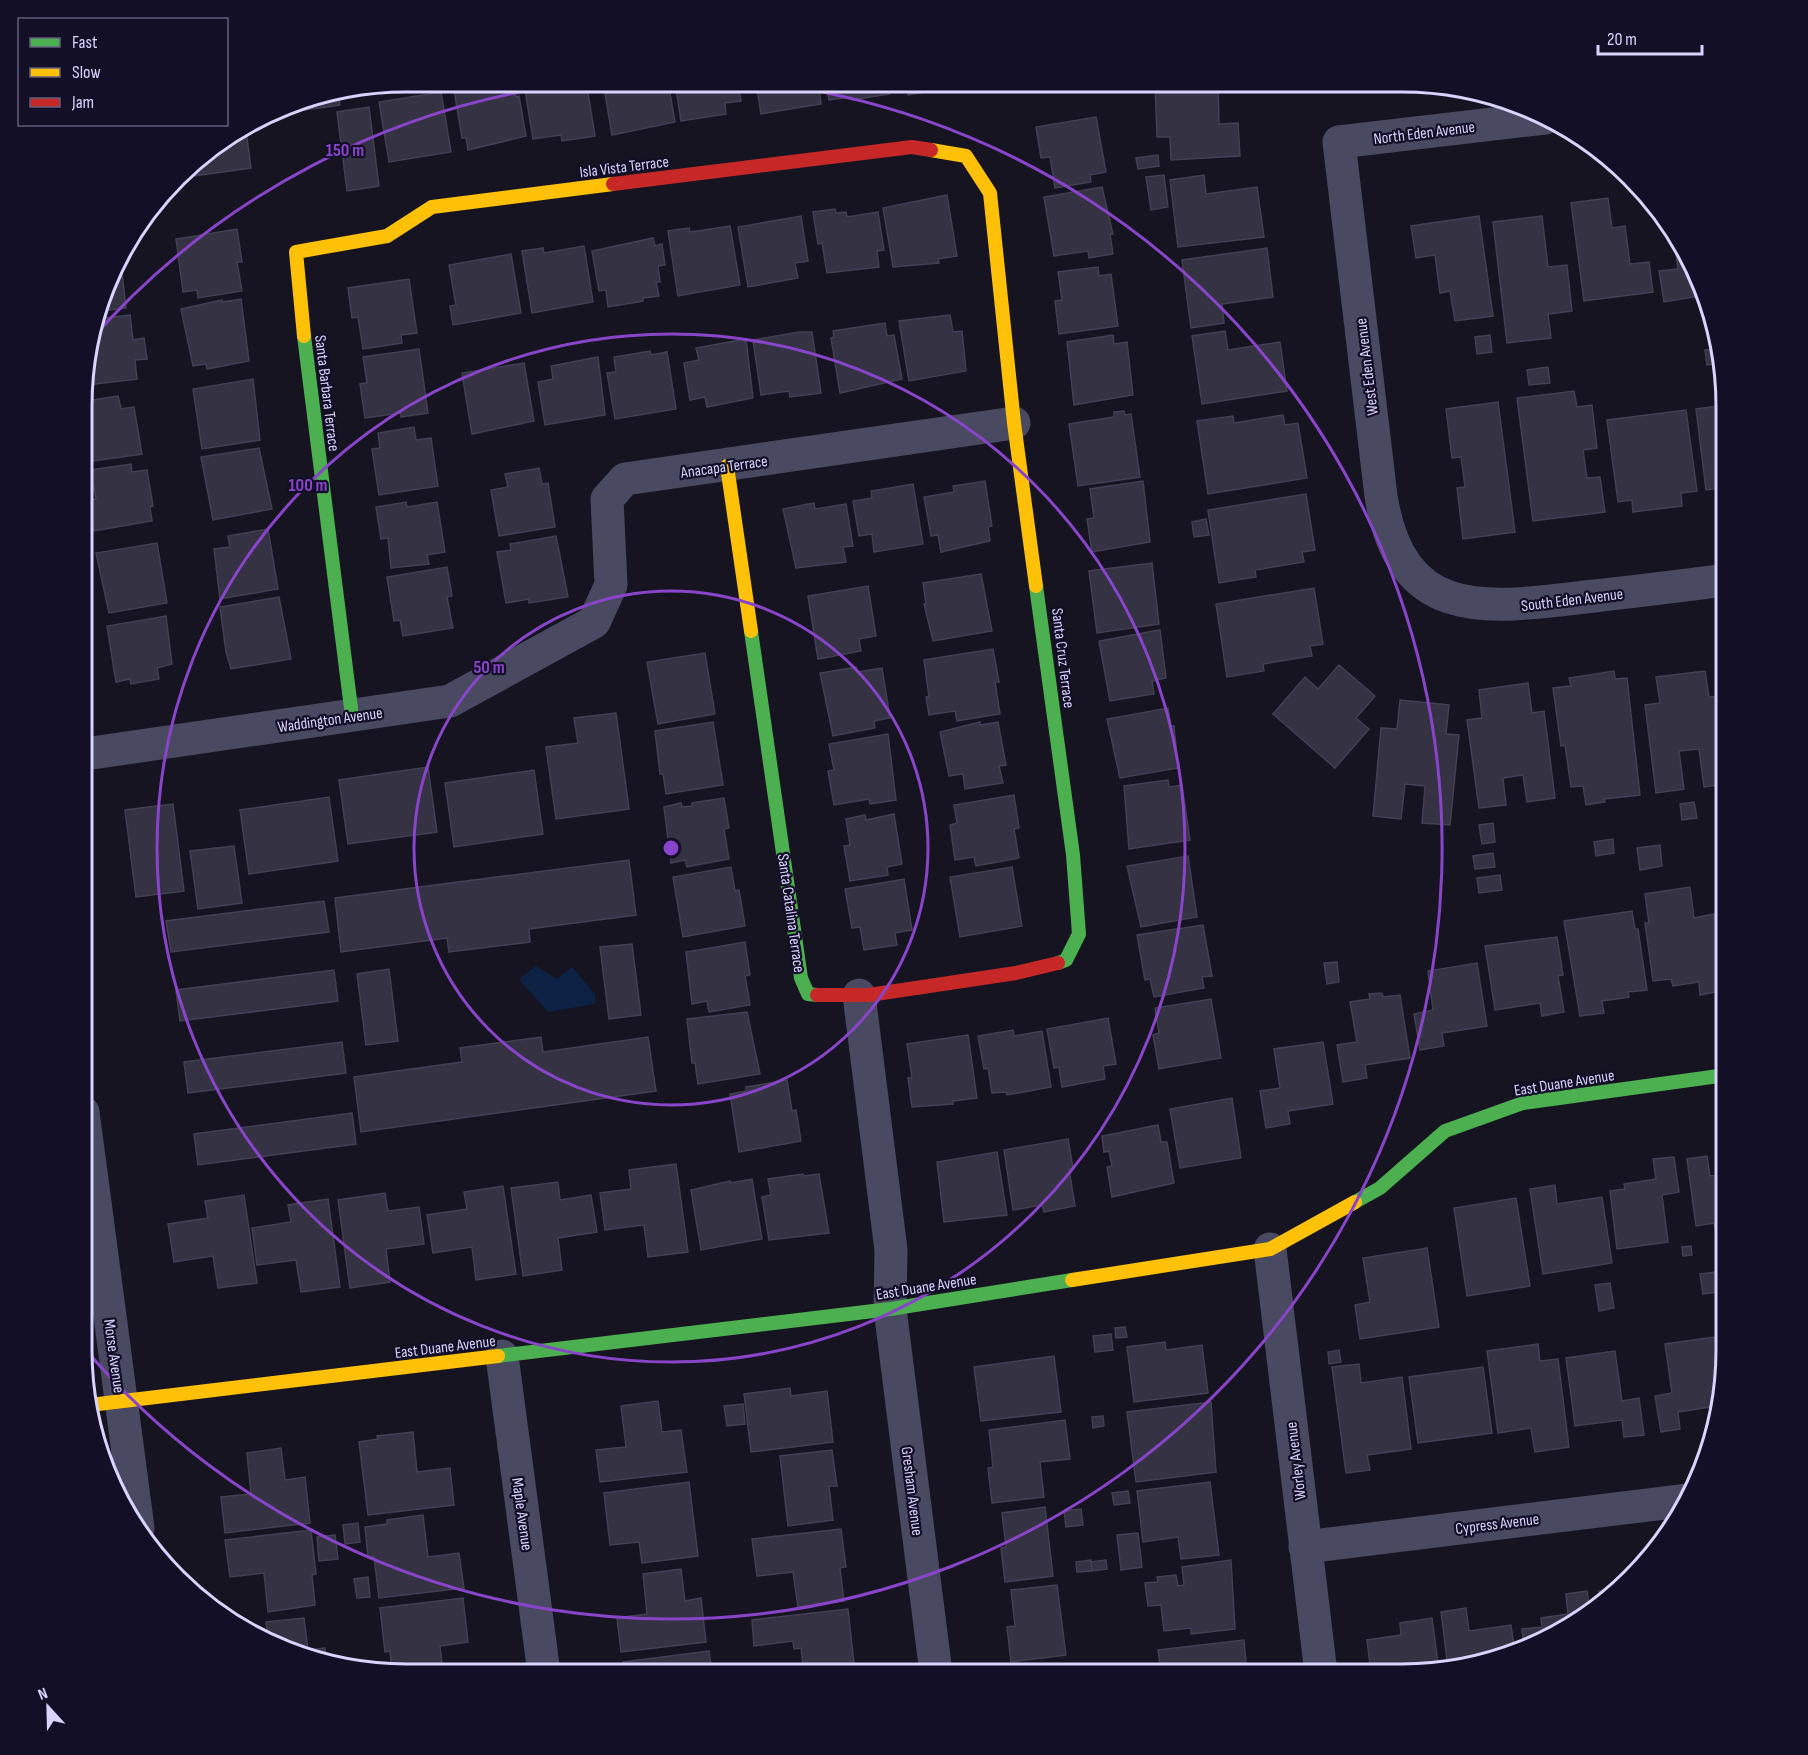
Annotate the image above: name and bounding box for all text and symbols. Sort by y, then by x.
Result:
legend [18,18,228,126]
scale bar [1598,18,1702,56]
text: 20 m [1607,29,1637,50]
text: Fast [72,32,98,53]
text: Slow [72,62,101,83]
text: Jam [71,92,94,113]
street label: North Eden Avenue [1372,118,1476,149]
text: 150 m [326,140,364,161]
street label: Isla Vista Terrace [578,153,670,182]
street label: West Eden Avenue [1352,317,1383,417]
street label: Santa Barbara Terrace [310,334,343,452]
street label: Anacapa Terrace [679,452,769,483]
text: 100 m [289,475,328,496]
street label: South Eden Avenue [1520,585,1624,616]
street label: Santa Cruz Terrace [1047,607,1078,709]
text: 50 m [473,657,505,678]
street label: Waddington Avenue [277,704,384,737]
centre of rings [661,838,681,858]
street label: Santa Catalina Terrace [773,853,808,974]
street label: East Duane Avenue [1513,1066,1616,1101]
street label: East Duane Avenue [875,1270,978,1305]
street label: Morse Avenue [99,1318,128,1394]
street label: East Duane Avenue [394,1332,497,1363]
street label: Worley Avenue [1282,1421,1311,1501]
street label: Gresham Avenue [897,1446,926,1537]
street label: Maple Avenue [507,1477,536,1552]
street label: Cypress Avenue [1454,1510,1540,1539]
north arrow [18,1677,78,1737]
text: N [35,1684,50,1705]

